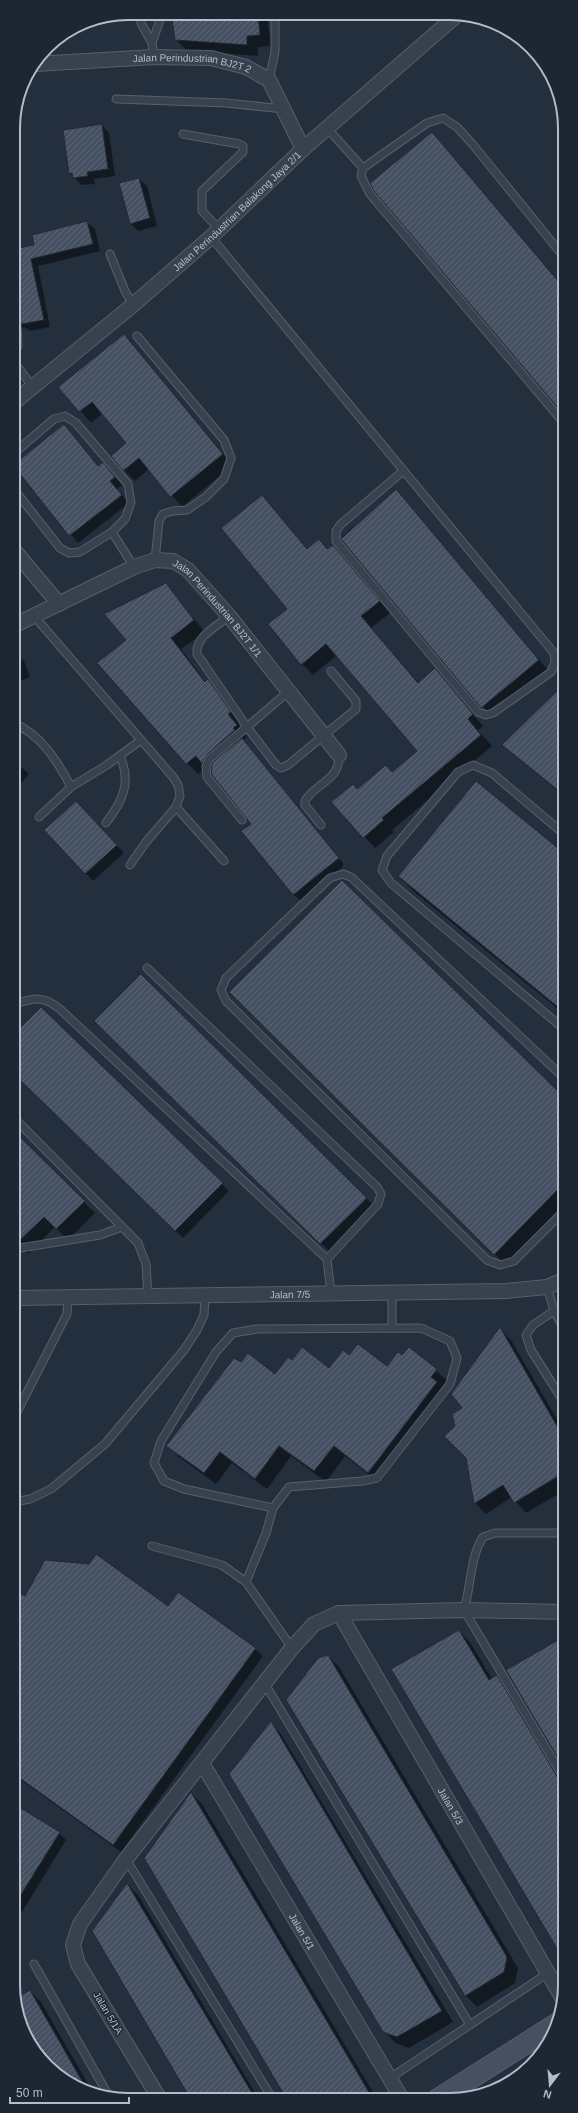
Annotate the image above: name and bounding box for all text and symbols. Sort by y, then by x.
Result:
street label: Jalan Perindustrian BJ2T 2 [133,51,254,75]
street label: Jalan Perindustrian Balakong Jaya 2/1 [171,148,303,273]
street label: Jalan Perindustrian BJ2T 1/1 [171,557,265,659]
street label: Jalan 7/5 [270,1288,311,1300]
street label: Jalan 5/3 [436,1786,466,1827]
street label: Jalan 5/1 [287,1911,318,1952]
street label: Jalan 5/1A [91,1990,125,2036]
north arrow [530,2065,570,2105]
scale bar [10,2079,129,2105]
text: 50 m [16,2086,43,2100]
text: N [542,2088,553,2101]

